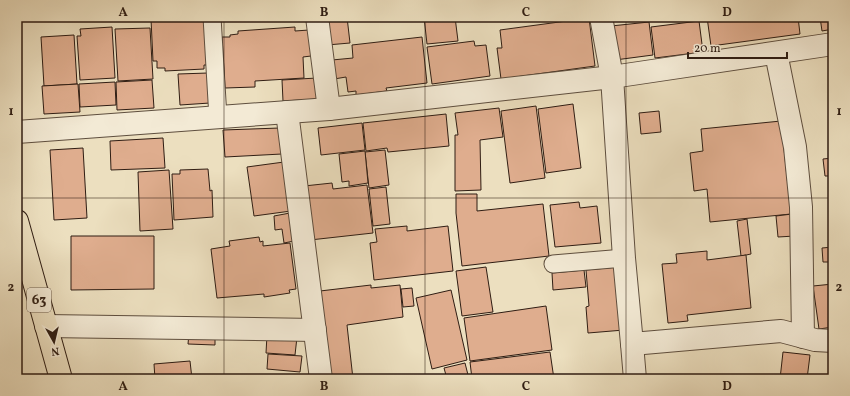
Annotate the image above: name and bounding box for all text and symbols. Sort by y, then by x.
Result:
text: A [118,4,128,22]
text: B [320,4,329,22]
text: C [522,4,530,22]
text: D [722,4,732,22]
scale bar [688,34,787,60]
text: 20 m [694,41,721,57]
text: 1 [8,103,14,121]
text: 1 [836,103,842,121]
text: 2 [8,279,15,297]
text: 2 [836,279,843,297]
road number: 63 [27,288,51,312]
north arrow [34,322,74,362]
text: N [50,342,60,358]
text: A [118,378,128,396]
text: B [320,378,329,396]
text: C [522,378,530,396]
text: D [722,378,732,396]

